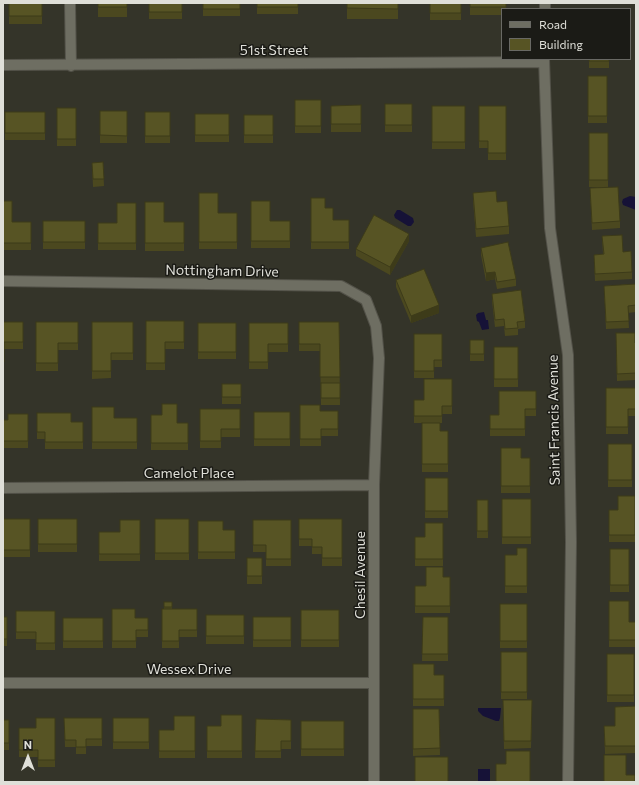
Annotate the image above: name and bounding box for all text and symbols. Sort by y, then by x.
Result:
legend [501,8,631,60]
text: Road [539,17,567,31]
text: Building [539,37,583,51]
street label: 51st Street [240,42,308,58]
street label: Nottingham Drive [165,262,279,280]
street label: Saint Francis Avenue [544,355,564,485]
street label: Camelot Place [144,465,234,481]
street label: Chesil Avenue [352,531,368,619]
street label: Wessex Drive [147,661,231,677]
north arrow [8,737,48,777]
text: N [24,738,32,751]

